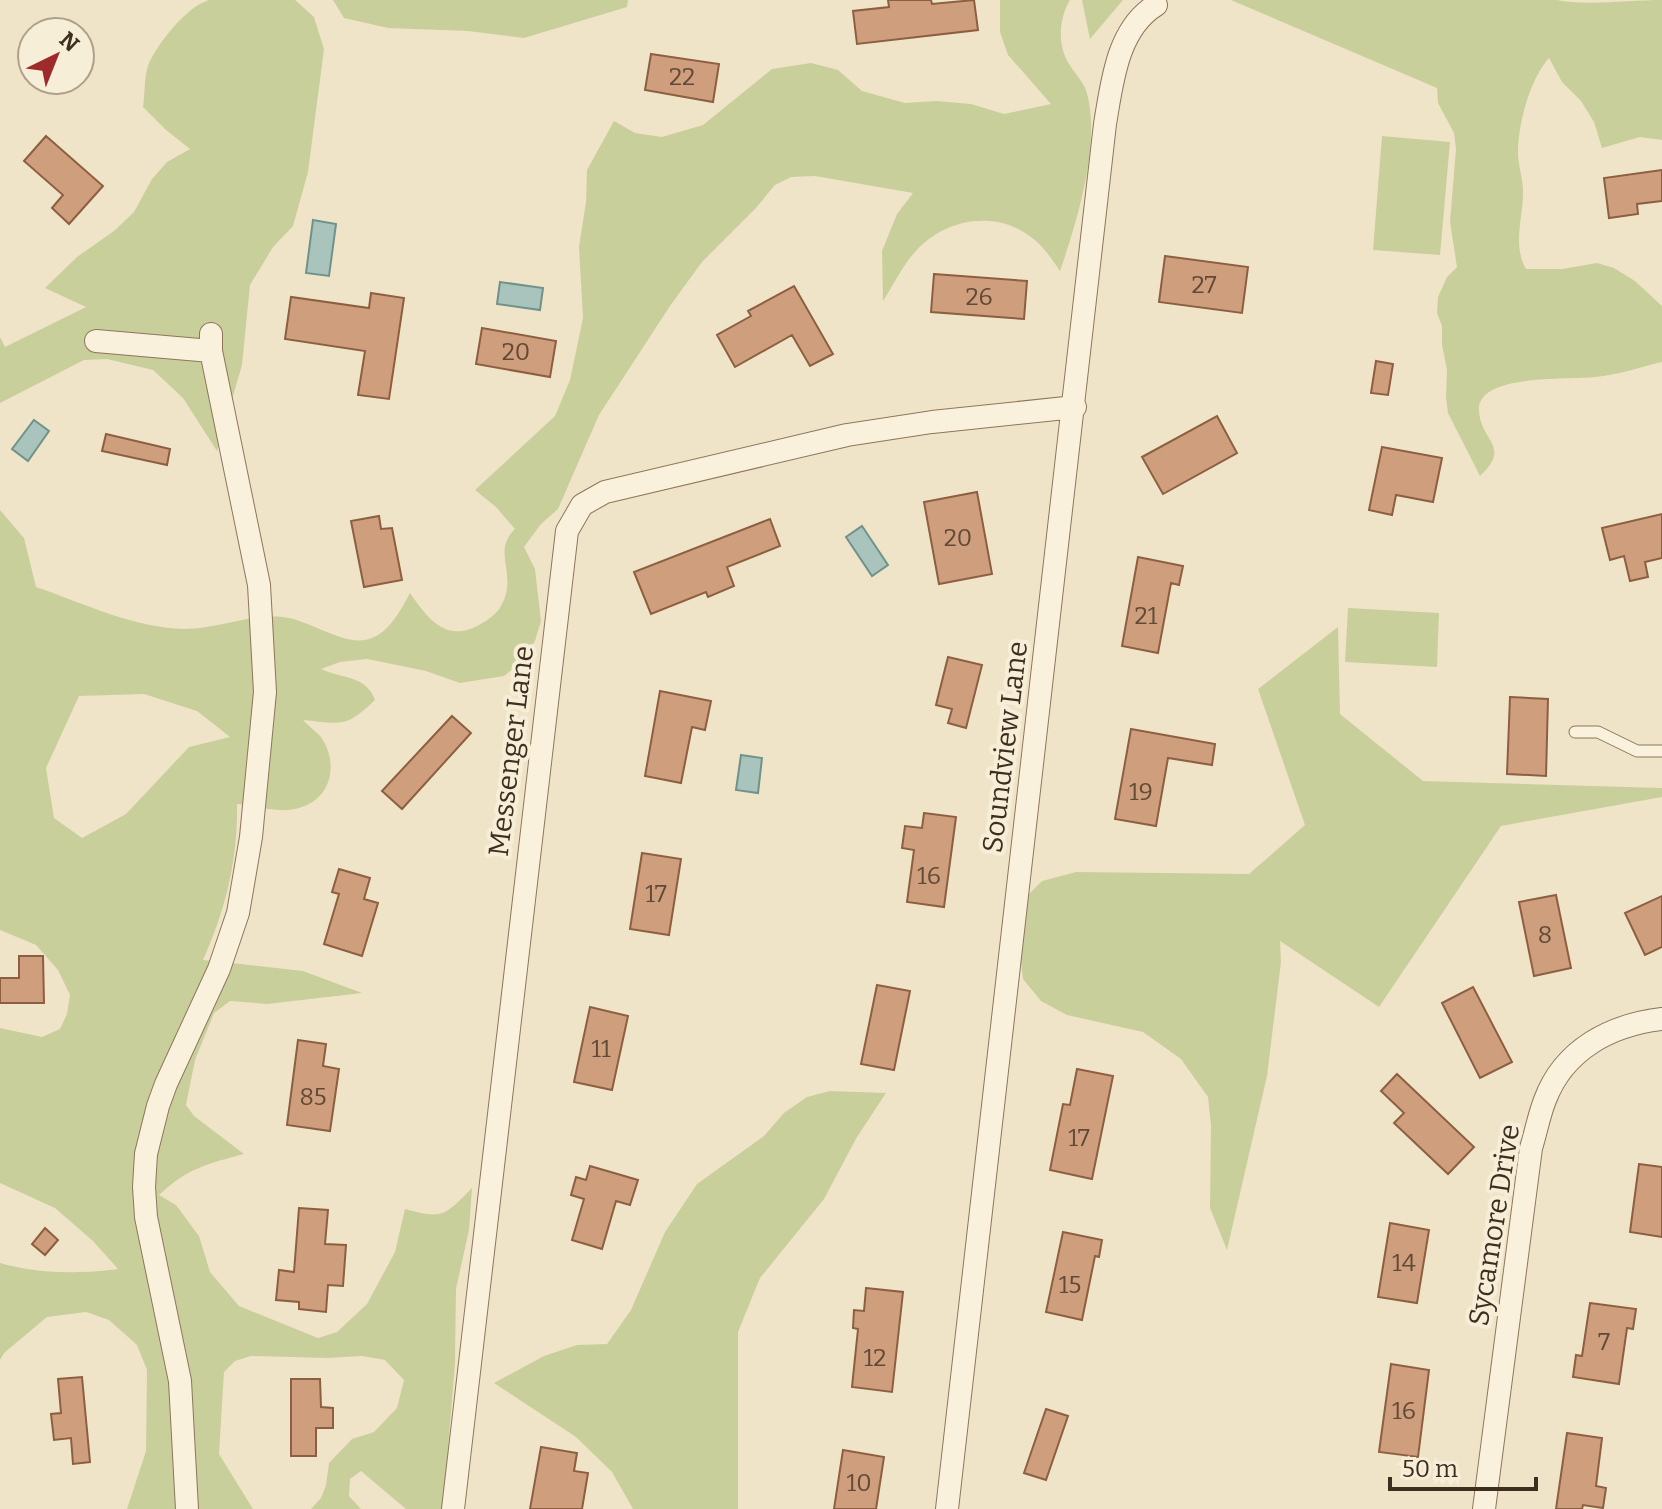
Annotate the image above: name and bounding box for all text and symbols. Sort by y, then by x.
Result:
north arrow [16,16,96,96]
text: N [54,26,85,57]
house number: 22 [669,63,695,91]
house number: 27 [1192,271,1216,299]
house number: 26 [965,283,993,311]
house number: 20 [502,338,530,366]
house number: 20 [944,524,972,552]
house number: 21 [1135,602,1158,630]
street label: Soundview Lane [976,639,1034,855]
street label: Messenger Lane [482,644,540,858]
house number: 19 [1129,778,1153,806]
house number: 16 [917,862,941,890]
house number: 17 [645,880,667,908]
house number: 8 [1538,921,1552,949]
house number: 11 [591,1035,611,1063]
house number: 85 [299,1083,327,1111]
street label: Sycamore Drive [1462,1122,1526,1328]
house number: 17 [1068,1124,1090,1152]
house number: 14 [1392,1249,1416,1277]
house number: 15 [1059,1271,1081,1299]
house number: 7 [1598,1328,1610,1356]
house number: 12 [864,1344,886,1372]
house number: 16 [1392,1397,1416,1425]
scale bar [1390,1441,1536,1491]
text: 50 m [1402,1455,1458,1483]
house number: 10 [846,1469,872,1497]

